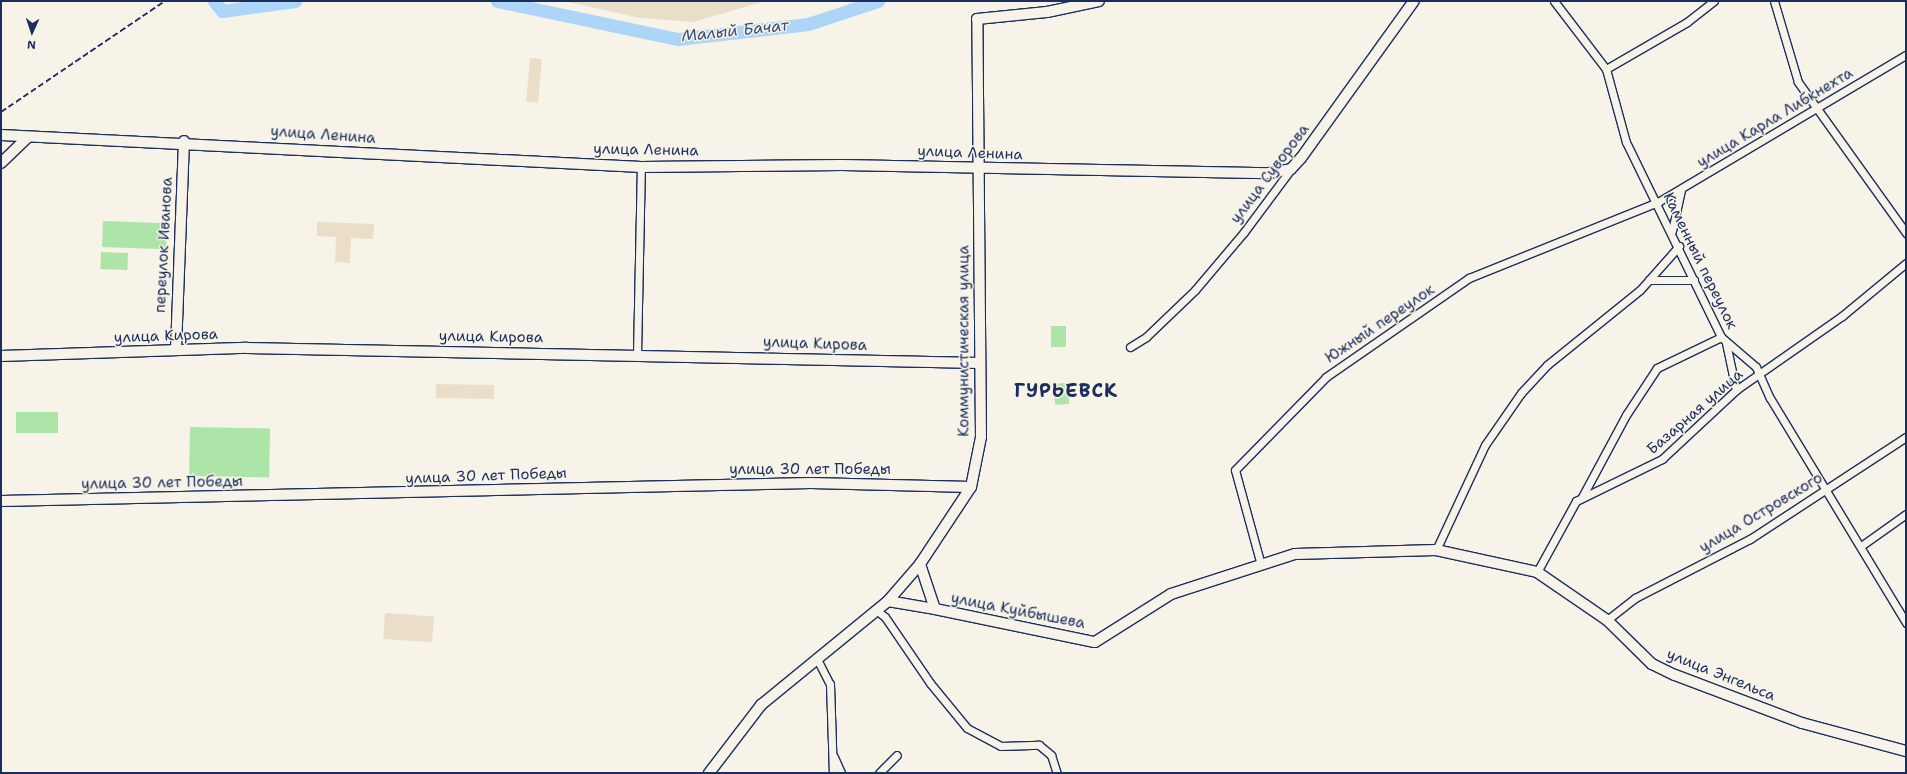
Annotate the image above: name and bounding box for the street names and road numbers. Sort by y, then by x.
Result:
street label: улица Карла Либкнехта [1694,64,1856,172]
street label: улица Суворова [1227,121,1313,227]
street label: улица Ленина [270,122,376,148]
street label: улица Ленина [593,140,699,160]
street label: улица Ленина [917,142,1023,164]
street label: переулок Иванова [151,177,177,313]
street label: Каменный переулок [1659,190,1741,332]
street label: Коммунистическая улица [955,245,973,437]
street label: Южный переулок [1322,281,1438,367]
street label: улица Кирова [114,325,218,347]
street label: улица Кирова [439,327,543,347]
street label: улица Кирова [763,333,867,355]
street label: Базарная улица [1643,366,1747,458]
street label: улица 30 лет Победы [729,461,891,479]
street label: улица 30 лет Победы [405,464,567,488]
street label: улица Островского [1696,469,1826,557]
street label: улица 30 лет Победы [81,473,243,493]
street label: улица Куйбышева [949,589,1087,633]
street label: улица Энгельса [1664,645,1778,705]

